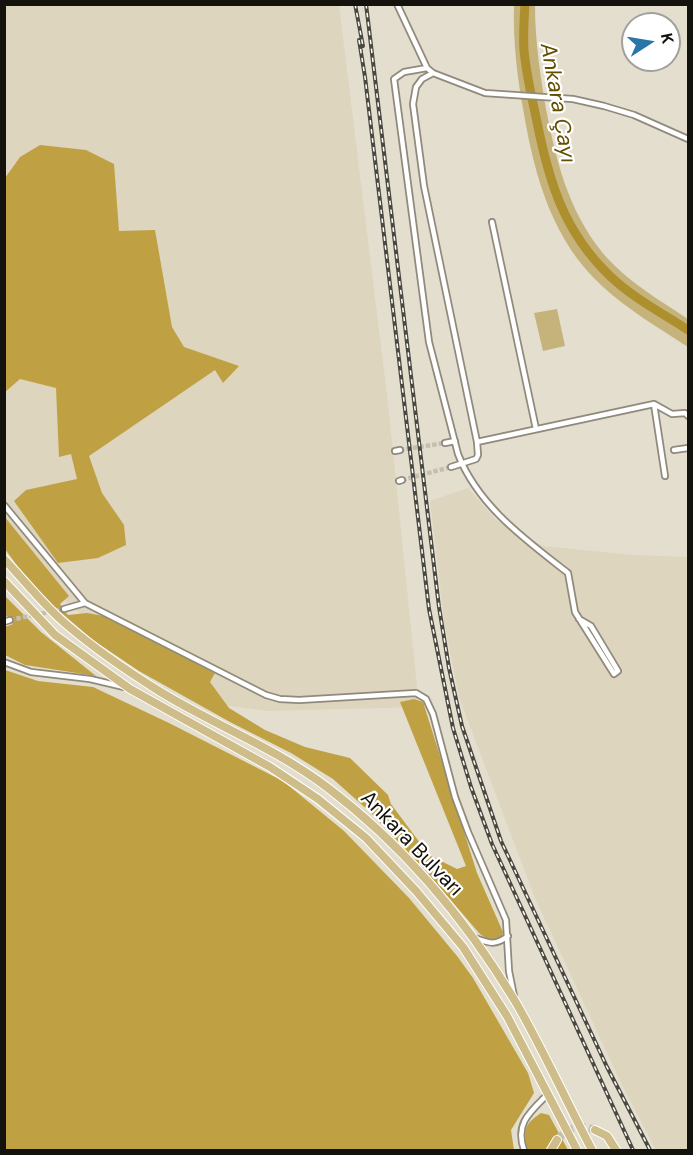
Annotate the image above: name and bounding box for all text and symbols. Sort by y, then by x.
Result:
north arrow [621,12,681,72]
text: K [656,31,678,46]
water label: Ankara Çayı [533,41,581,165]
street label: Ankara Bulvarı [355,786,467,902]

